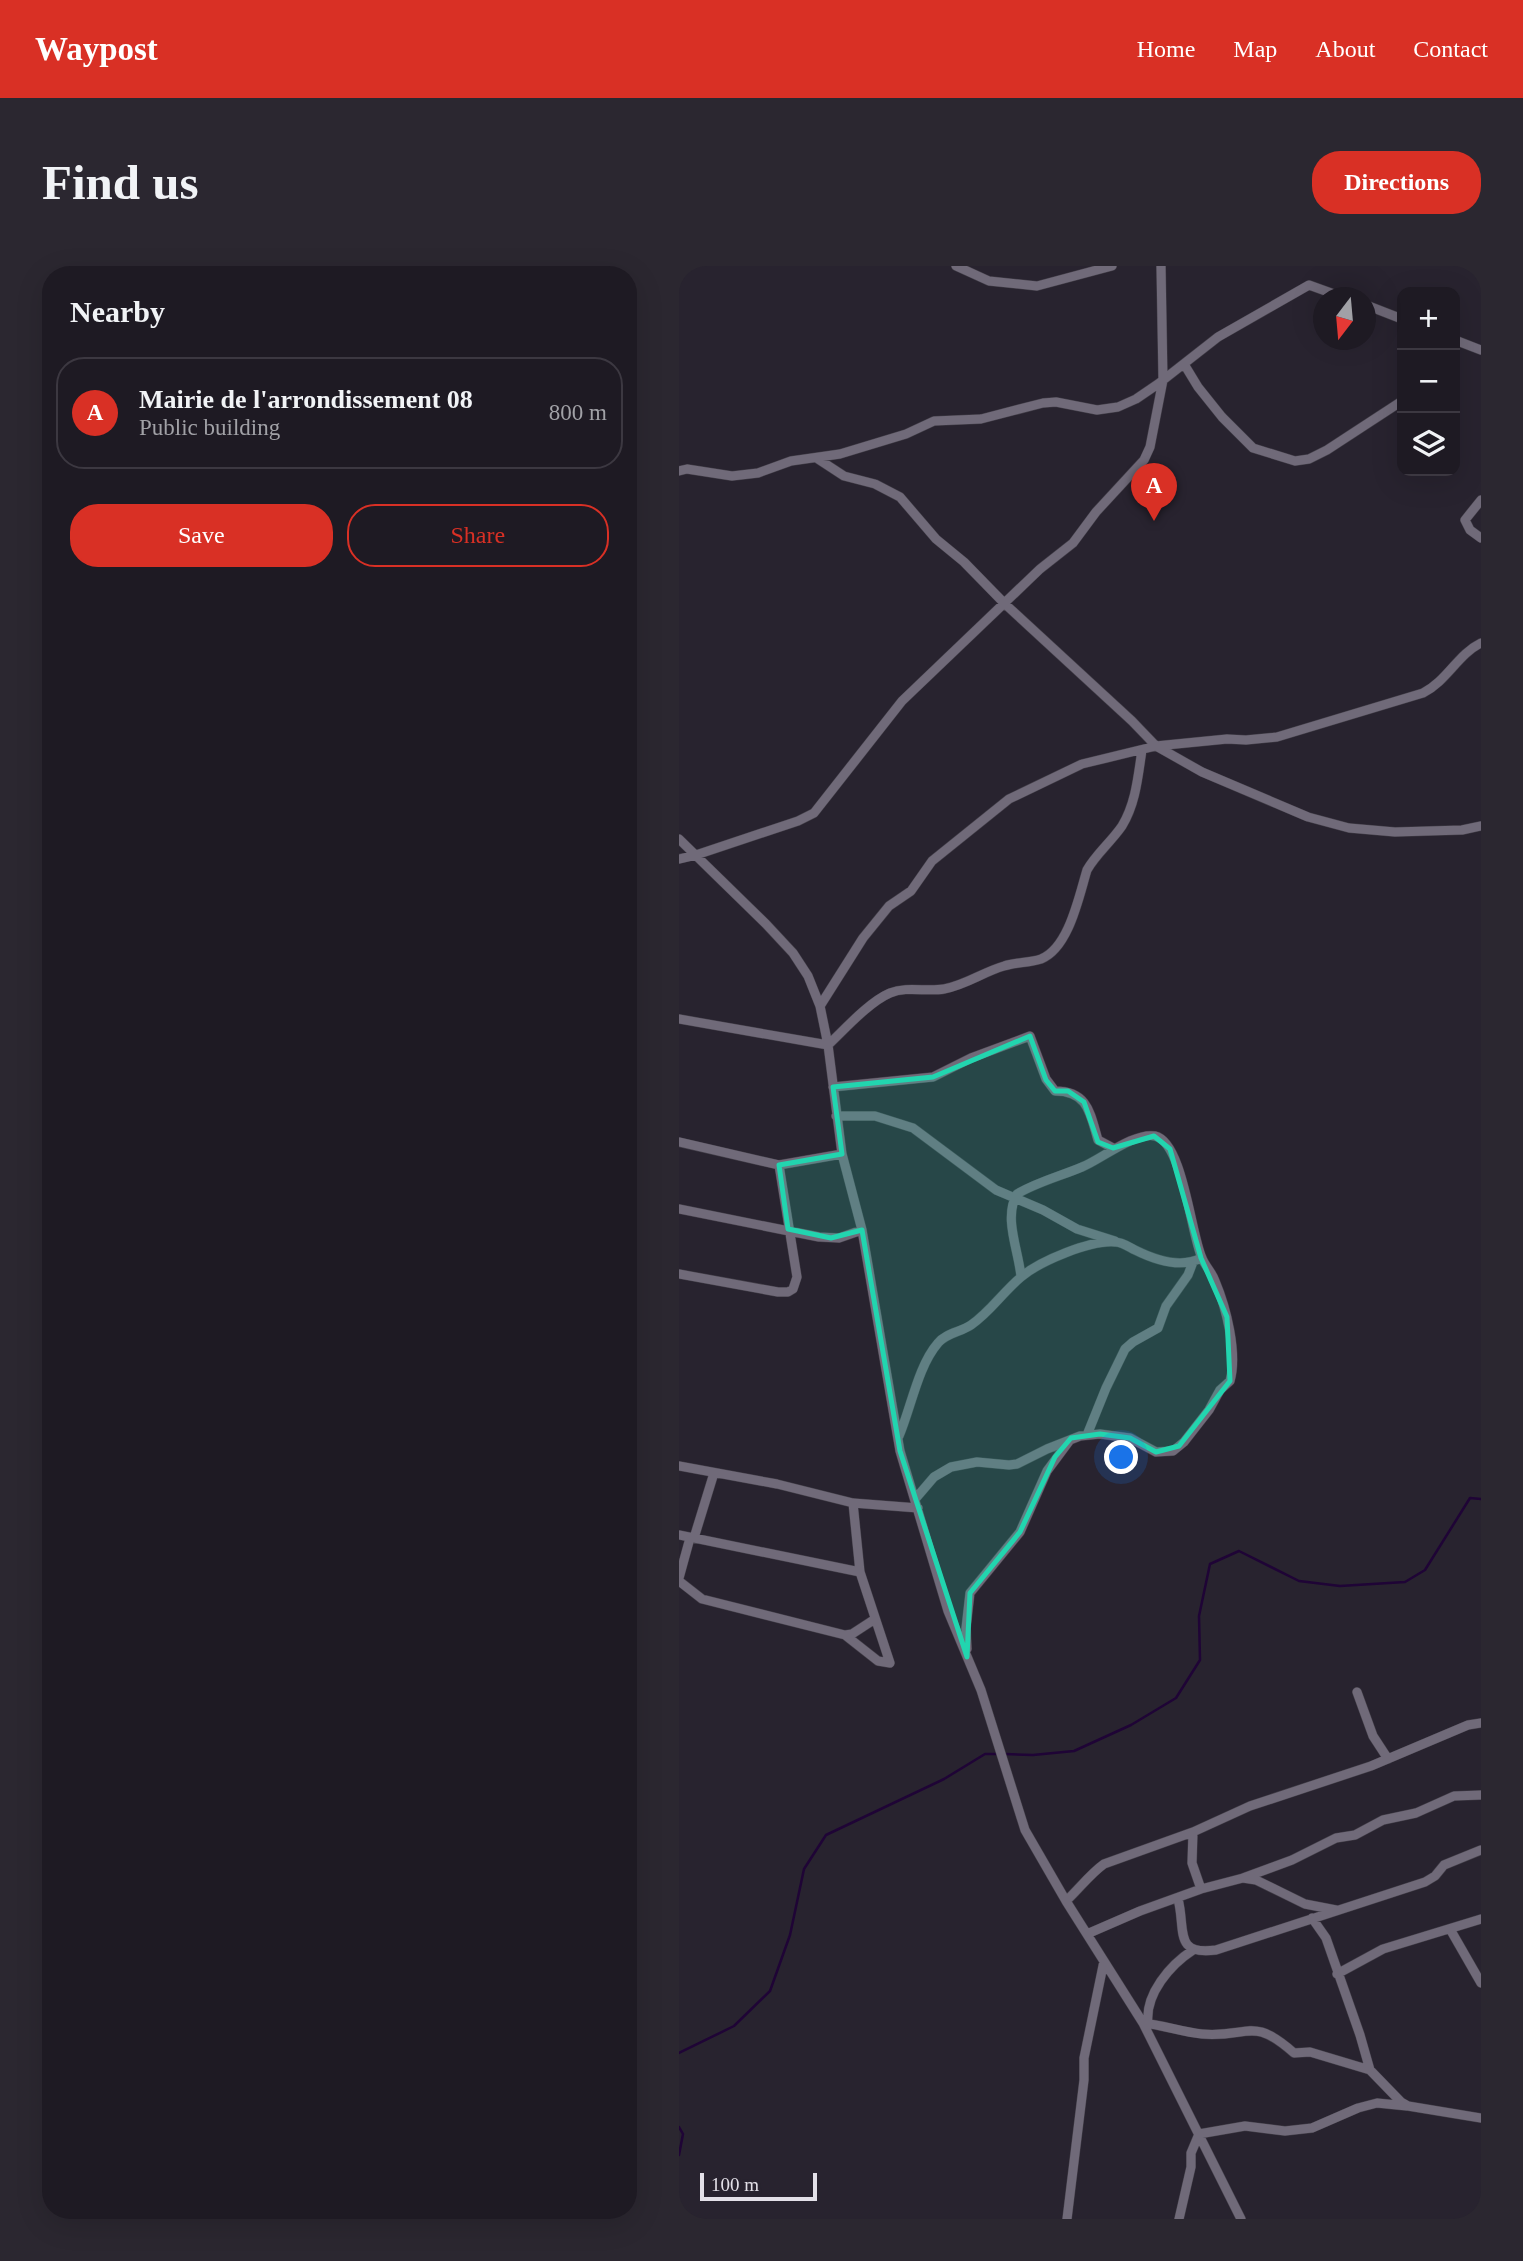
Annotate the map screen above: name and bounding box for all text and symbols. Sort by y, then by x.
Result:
text: Waypost [35,31,158,67]
text: Home [1137,36,1195,62]
text: Map [1233,36,1277,62]
text: About [1315,36,1375,62]
text: Contact [1413,36,1488,62]
button: Directions [1312,151,1481,214]
text: Find us [42,155,199,210]
north arrow [1313,287,1376,350]
map controls [1397,287,1460,476]
button: + [1397,287,1460,350]
text: Nearby [70,295,165,328]
button: − [1397,350,1460,413]
text: Mairie de l'arrondissement 08 [139,385,473,414]
text: A [87,400,103,425]
text: 800 m [549,400,607,425]
button: layers [1397,413,1460,476]
text: Public building [139,415,280,440]
pin: A [1131,463,1177,521]
button: Save [70,504,333,567]
button: Share [347,504,609,567]
your location [1104,1440,1138,1474]
scale bar [700,2170,817,2202]
text: 100 m [711,2174,759,2195]

